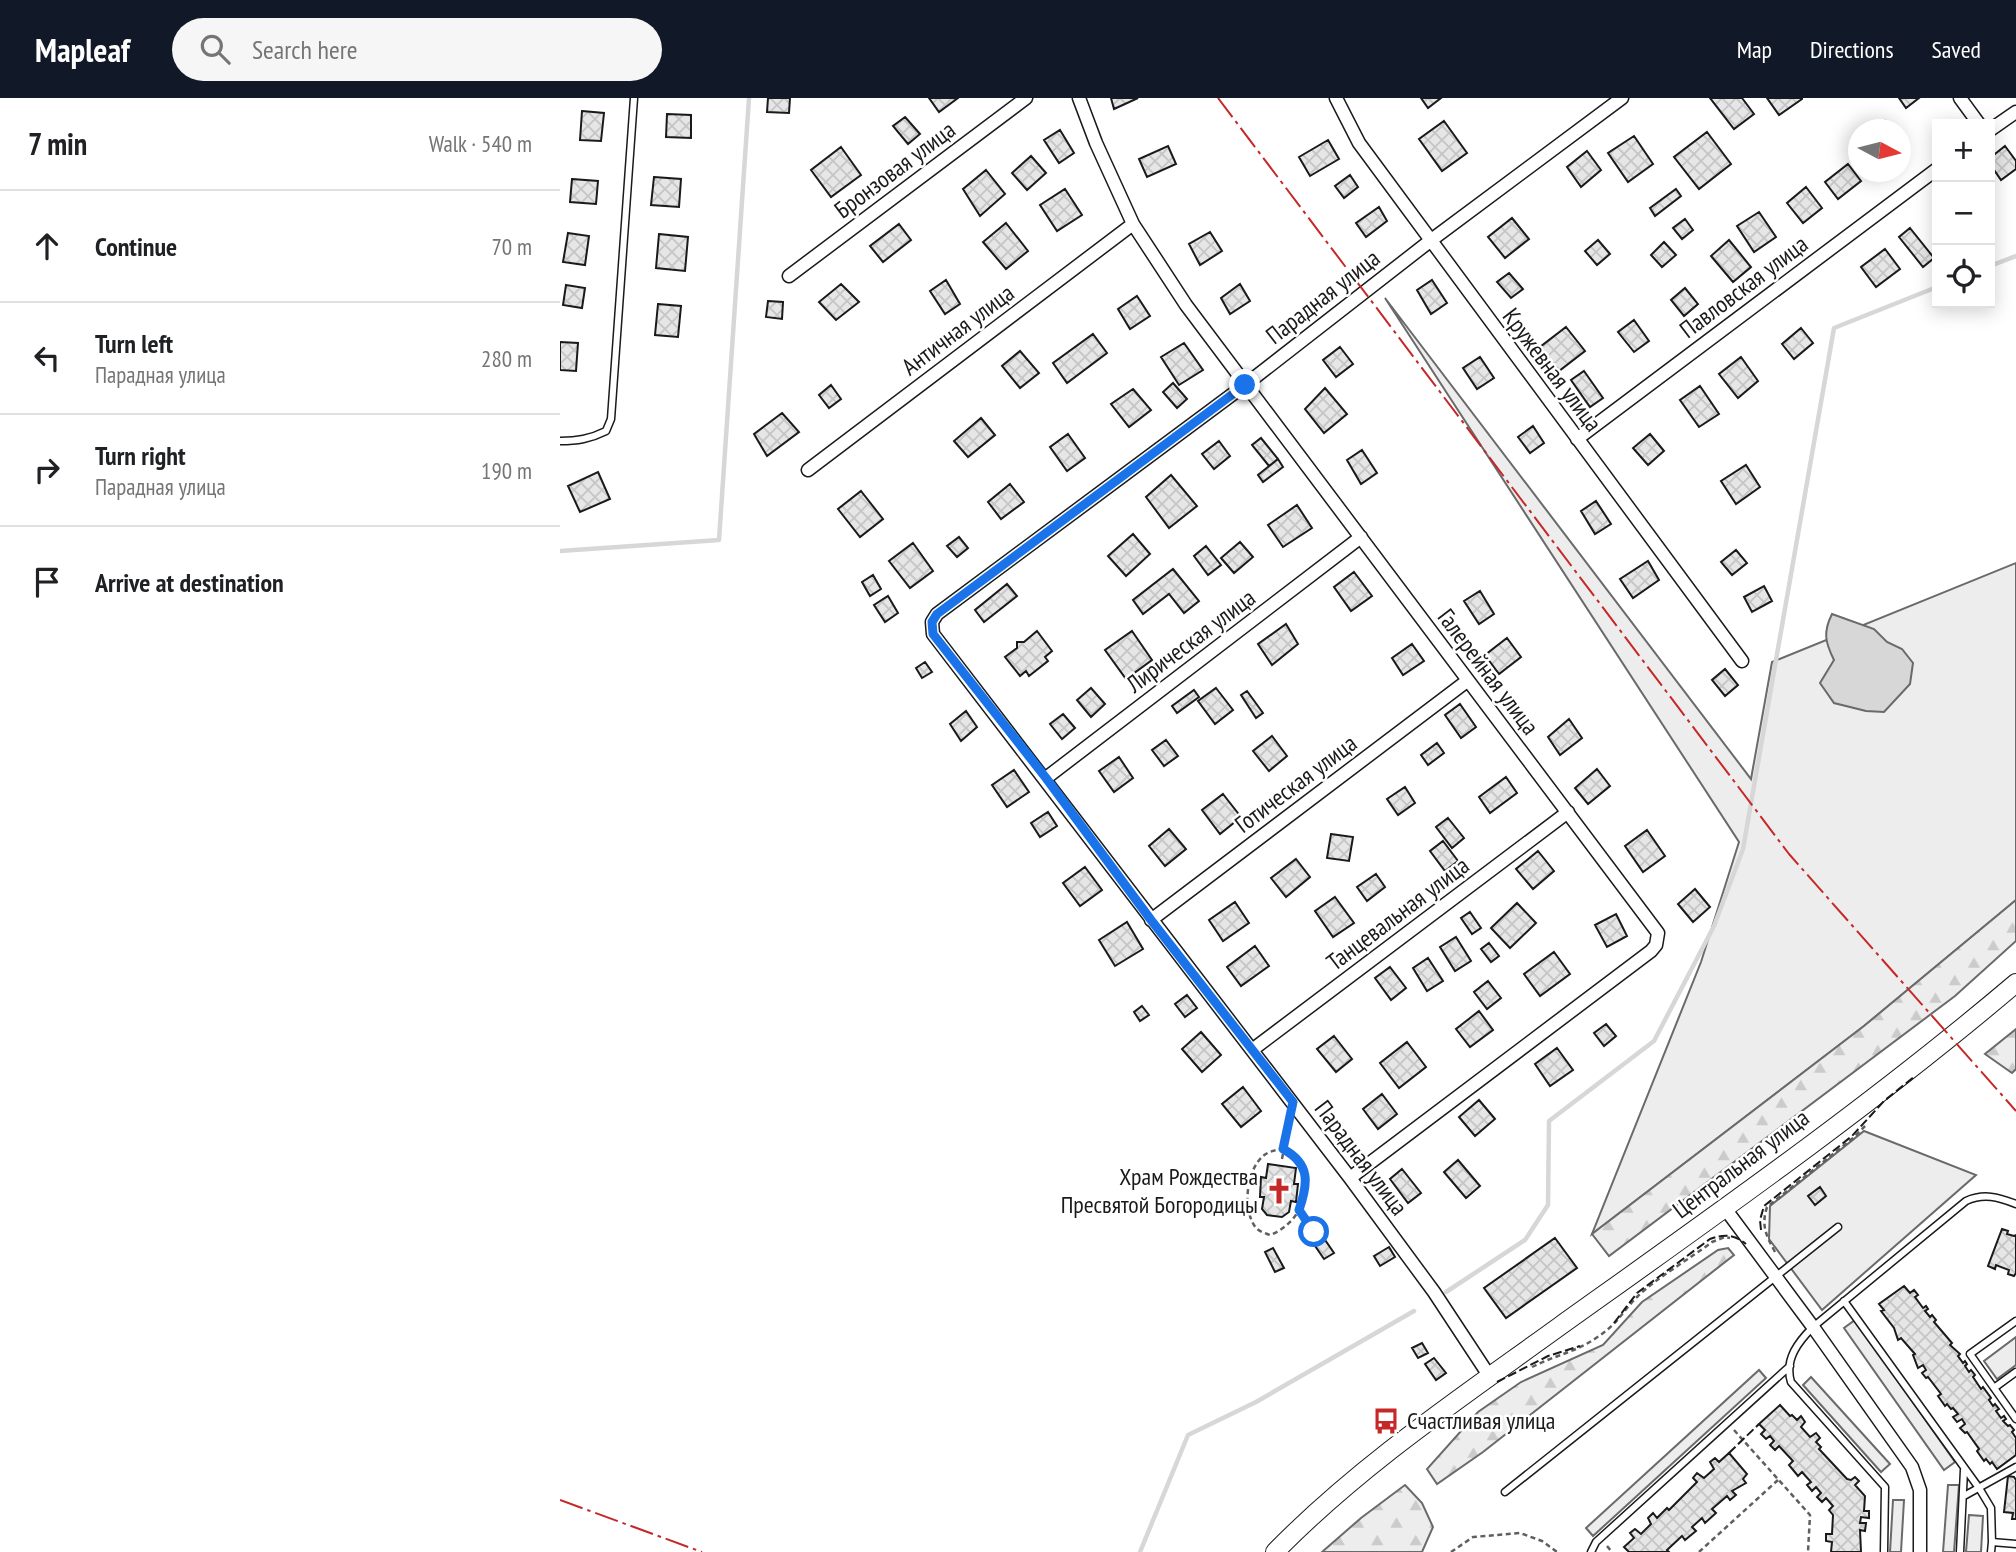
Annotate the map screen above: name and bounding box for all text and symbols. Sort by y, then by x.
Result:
search box [172,18,662,81]
text: Mapleaf [35,28,130,71]
icon: search [196,30,234,68]
text: Search here [252,33,358,66]
text: Map [1737,34,1772,65]
text: Directions [1810,34,1894,65]
text: Saved [1932,34,1981,65]
street label: Бронзовая улица [828,114,961,225]
north arrow [1848,119,1911,182]
map controls [1932,119,1995,308]
button: + [1932,119,1995,182]
text: 7 min [28,124,87,163]
text: Walk · 540 m [429,129,532,158]
button: − [1932,182,1995,245]
icon: ahead [28,227,66,265]
street label: Павловская улица [1673,228,1814,345]
text: Continue [95,230,177,263]
text: 70 m [491,232,532,261]
street label: Парадная улица [1259,242,1386,351]
button: locate [1932,245,1995,308]
street label: Античная улица [895,277,1020,382]
street label: Кружевная улица [1496,302,1609,438]
text: Turn left [95,327,173,360]
icon: left [28,339,66,377]
text: 280 m [481,344,532,373]
text: Парадная улица [95,360,226,389]
route end [1229,369,1260,400]
text: Turn right [95,439,186,472]
icon: right [28,451,66,489]
text: 190 m [481,456,532,485]
text: Парадная улица [95,472,226,501]
icon: arrive [28,563,66,601]
text: Arrive at destination [95,566,284,599]
street label: Лирическая улица [1119,582,1261,700]
street label: Галерейная улица [1431,602,1546,741]
street label: Готическая улица [1229,728,1363,840]
street label: Танцевальная улица [1320,850,1475,977]
street label: Парадная улица [1308,1094,1415,1221]
street label: Центральная улица [1666,1102,1815,1225]
place label: Храм Рождества Пресвятой Богородицы [1061,1161,1258,1220]
church icon: Храм Рождества Пресвятой Богородицы [1264,1176,1294,1206]
route start [1298,1216,1329,1247]
place label: Счастливая улица [1407,1405,1555,1436]
bus stop icon: Счастливая улица [1371,1406,1401,1436]

